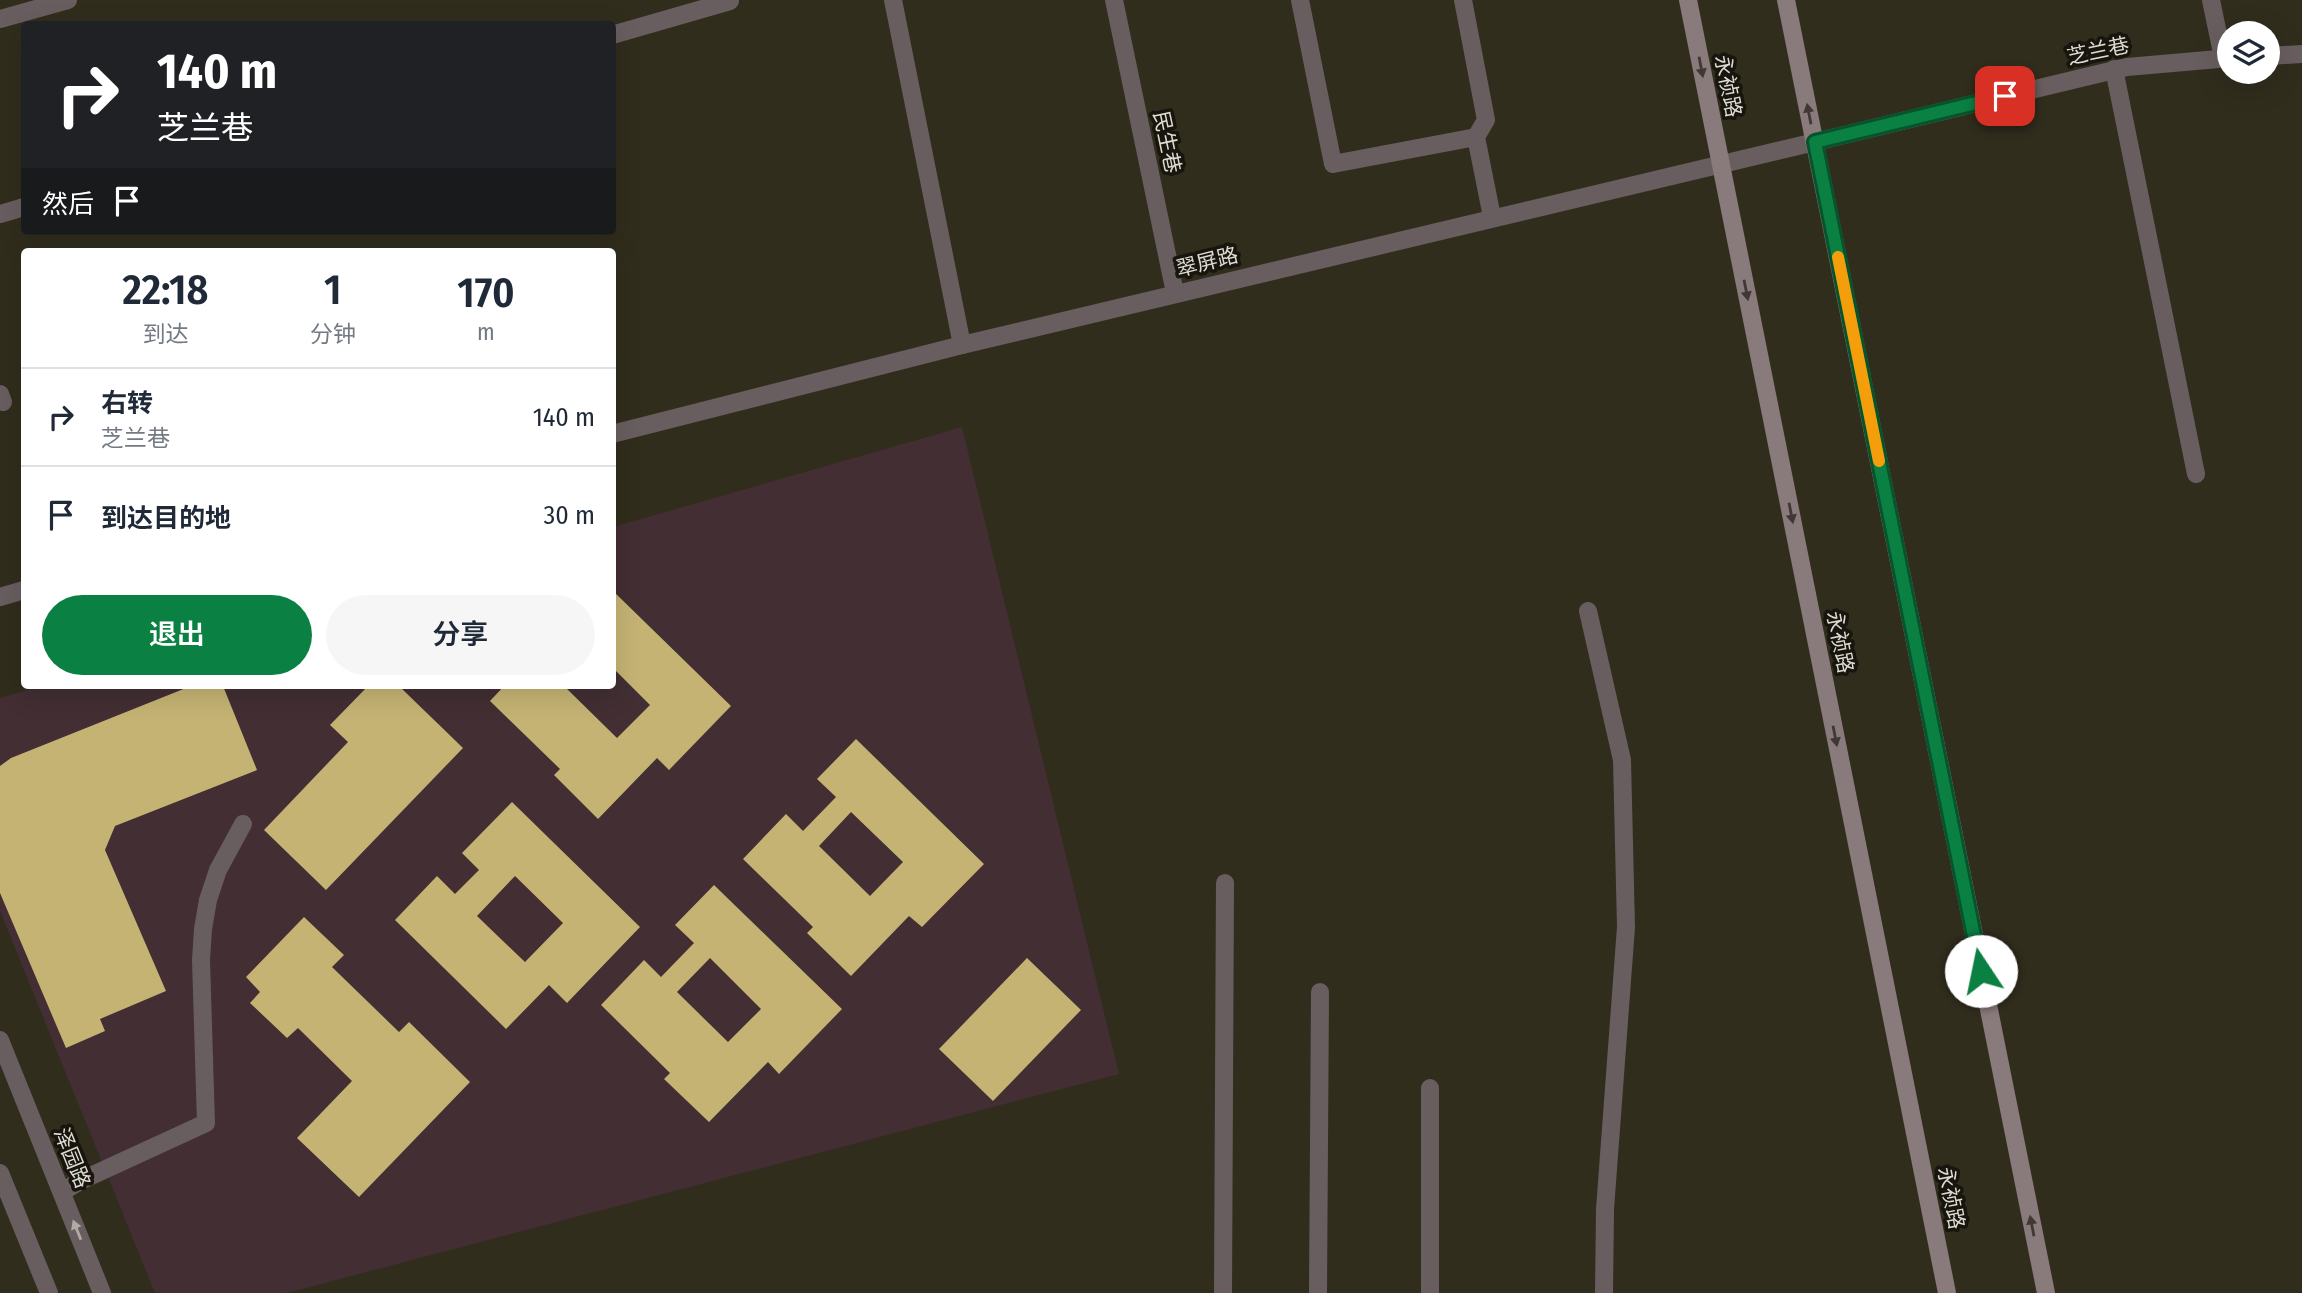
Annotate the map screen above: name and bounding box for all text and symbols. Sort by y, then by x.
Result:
map controls [2217,21,2280,84]
button: layers [2217,21,2280,84]
street label: 芝兰巷 [2064,32,2132,70]
text: 140 m [157,42,277,101]
icon: right [42,49,133,140]
street label: 永祯路 [1709,53,1747,119]
one-way arrow [1696,56,1707,78]
pin [1975,66,2035,126]
icon: arrive [1986,77,2024,115]
one-way arrow [1804,103,1815,125]
street label: 民生巷 [1148,108,1186,176]
text: 芝兰巷 [157,109,253,147]
icon: arrive [108,182,146,220]
text: 然后 [42,189,94,220]
street label: 翠屏路 [1173,242,1241,282]
text: 22:18 [122,265,208,315]
text: 1 [324,265,342,315]
text: 170 [457,268,515,318]
one-way arrow [1741,279,1752,301]
text: m [477,318,495,346]
text: 到达 [142,320,188,348]
text: 分钟 [310,320,356,348]
text: 右转 [101,388,153,419]
icon: right [42,398,80,436]
text: 140 m [533,402,595,433]
text: 芝兰巷 [101,424,170,452]
icon: arrive [42,496,80,534]
text: 30 m [544,500,595,531]
one-way arrow [1785,502,1796,524]
text: 到达目的地 [101,503,231,534]
button: 退出 [42,595,312,675]
button: 分享 [326,595,595,675]
street label: 永祯路 [1821,609,1859,675]
one-way arrow [1830,725,1841,747]
position arrow [1944,934,2018,1008]
street label: 泽园路 [48,1124,96,1192]
street label: 永祯路 [1932,1165,1970,1231]
one-way arrow [2027,1215,2038,1237]
one-way arrow [71,1219,82,1240]

